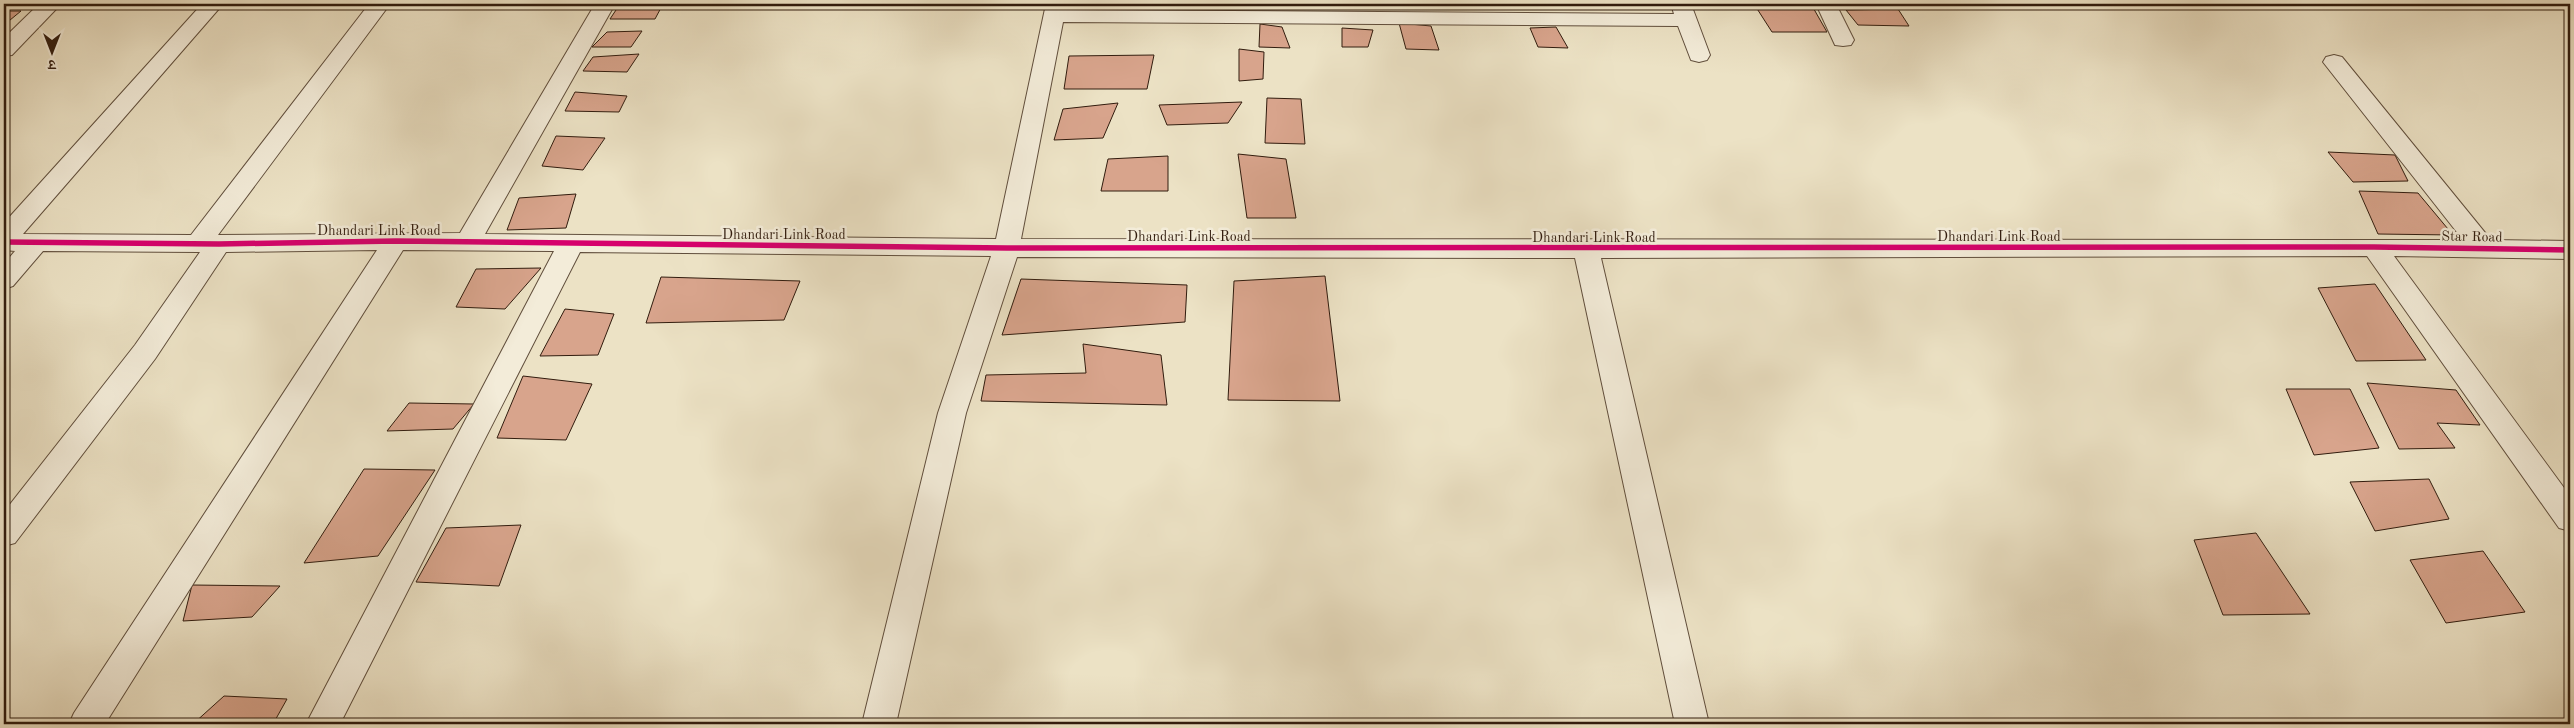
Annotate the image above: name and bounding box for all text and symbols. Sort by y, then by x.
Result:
north arrow [28,28,78,78]
text: उ [48,57,57,71]
street label: Dhandari Link Road [317,224,441,238]
street label: Dhandari Link Road [722,228,846,242]
street label: Star Road [2441,229,2503,245]
street label: Dhandari Link Road [1127,230,1251,244]
street label: Dhandari Link Road [1937,230,2061,244]
street label: Dhandari Link Road [1532,231,1656,245]

